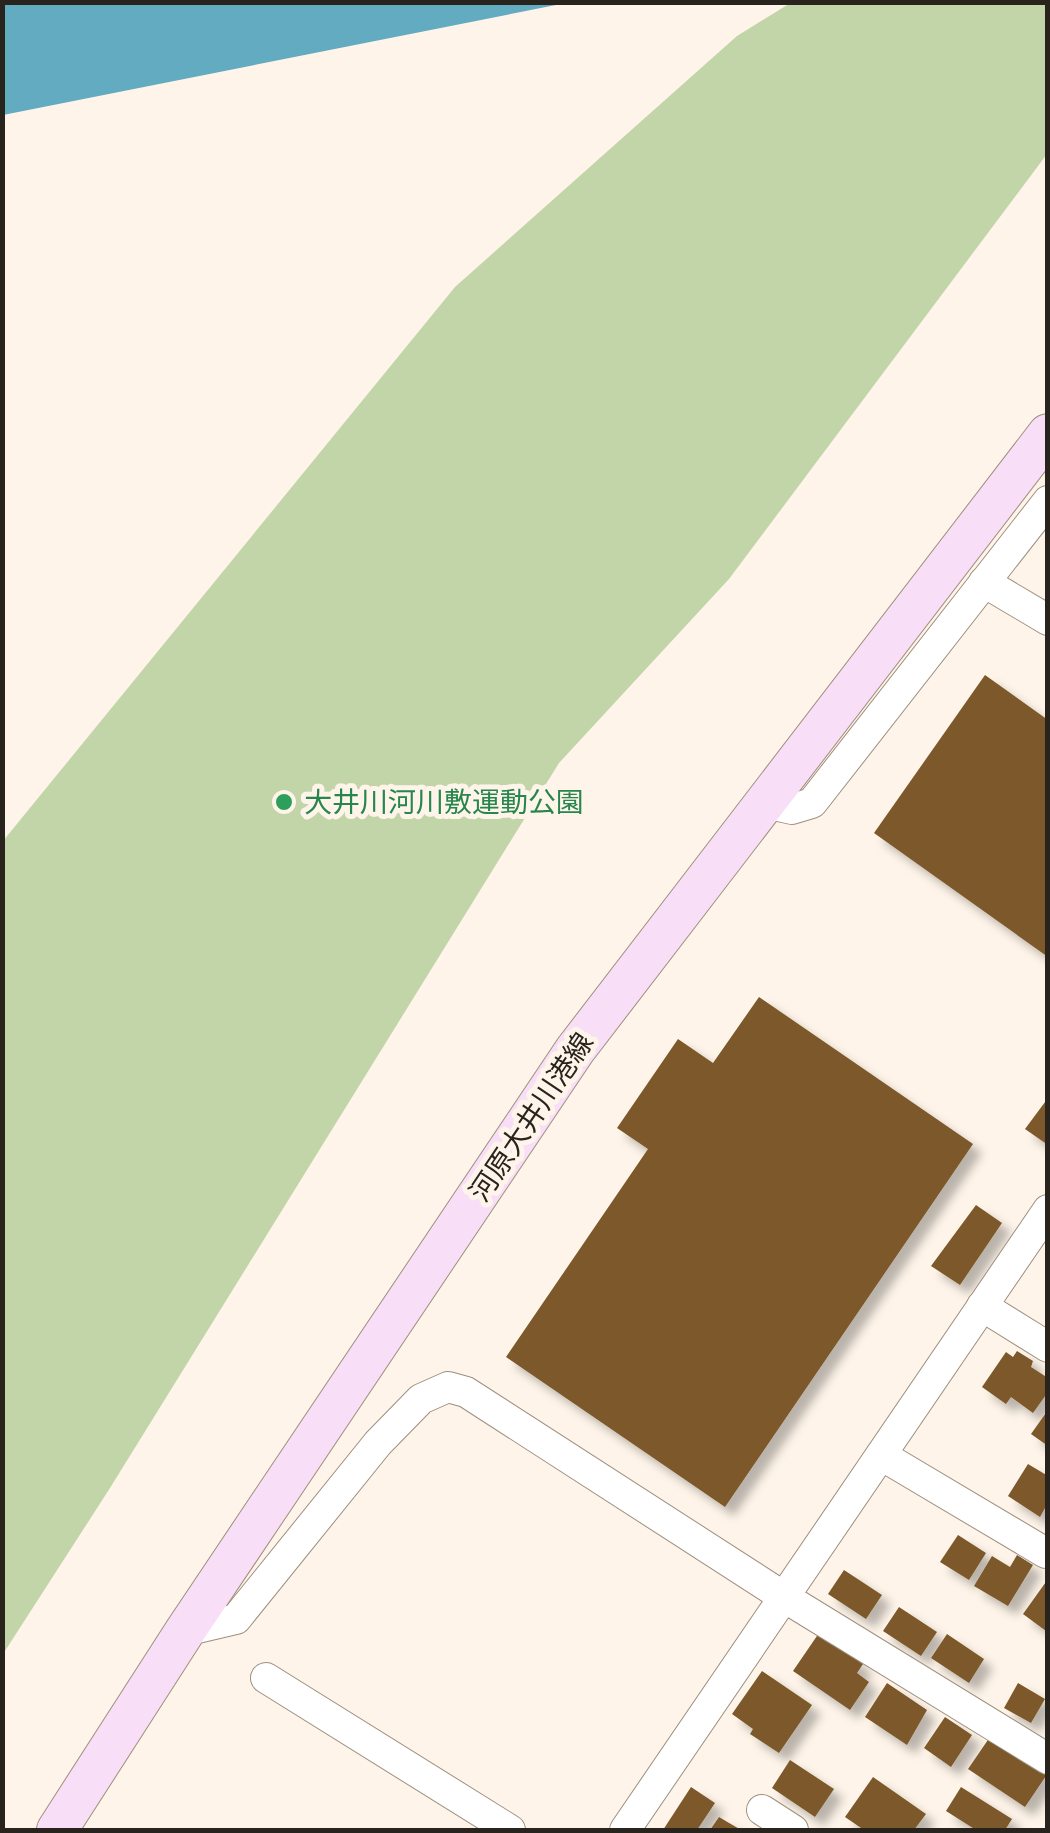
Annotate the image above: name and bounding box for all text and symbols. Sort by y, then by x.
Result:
place label: 大井川河川敷運動公園 [304,782,584,820]
marker: 大井川河川敷運動公園 [273,791,295,813]
street label: 河原大井川港線 [460,1025,601,1208]

